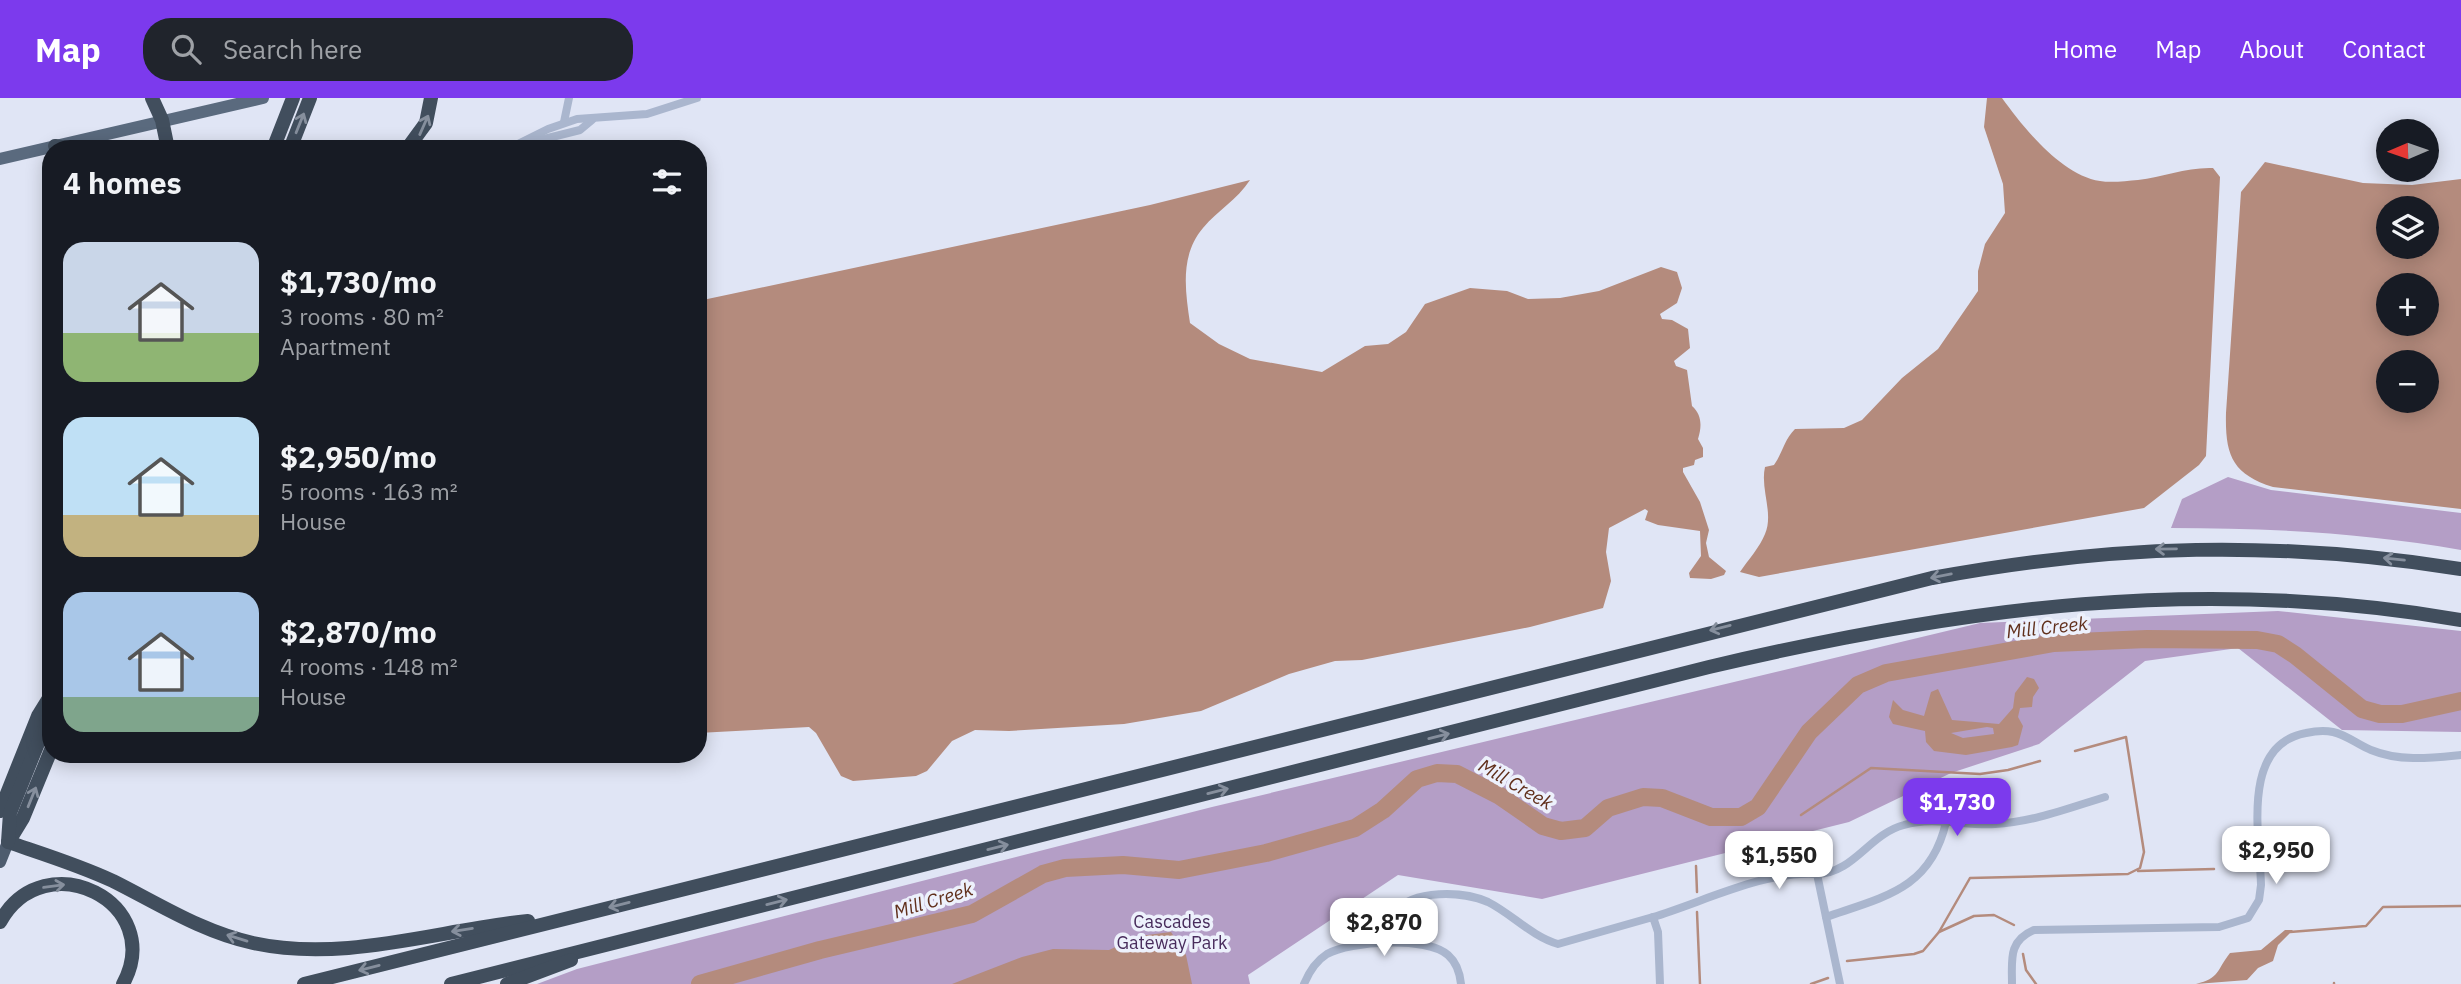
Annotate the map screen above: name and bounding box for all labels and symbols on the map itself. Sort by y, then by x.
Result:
one-way arrow [294,113,307,135]
one-way arrow [418,115,431,137]
north arrow [2376,119,2440,182]
one-way arrow [2155,542,2178,555]
one-way arrow [2383,552,2405,565]
one-way arrow [1930,570,1953,583]
water label: Mill Creek [2005,611,2090,643]
one-way arrow [1709,623,1731,636]
one-way arrow [1427,729,1450,742]
water label: Mill Creek [1475,753,1558,815]
pin: $1,730 [1900,778,2014,838]
one-way arrow [1206,784,1229,797]
one-way arrow [26,787,39,809]
pin: $2,950 [2219,826,2333,886]
pin: $1,550 [1722,832,1836,891]
one-way arrow [986,840,1008,853]
water label: Mill Creek [890,876,977,923]
one-way arrow [42,879,65,892]
one-way arrow [765,895,788,908]
pin: $2,870 [1327,898,1441,958]
one-way arrow [608,899,631,912]
park label: Cascades Gateway Park [1116,910,1228,954]
one-way arrow [451,924,474,937]
one-way arrow [226,931,248,944]
one-way arrow [358,962,381,975]

